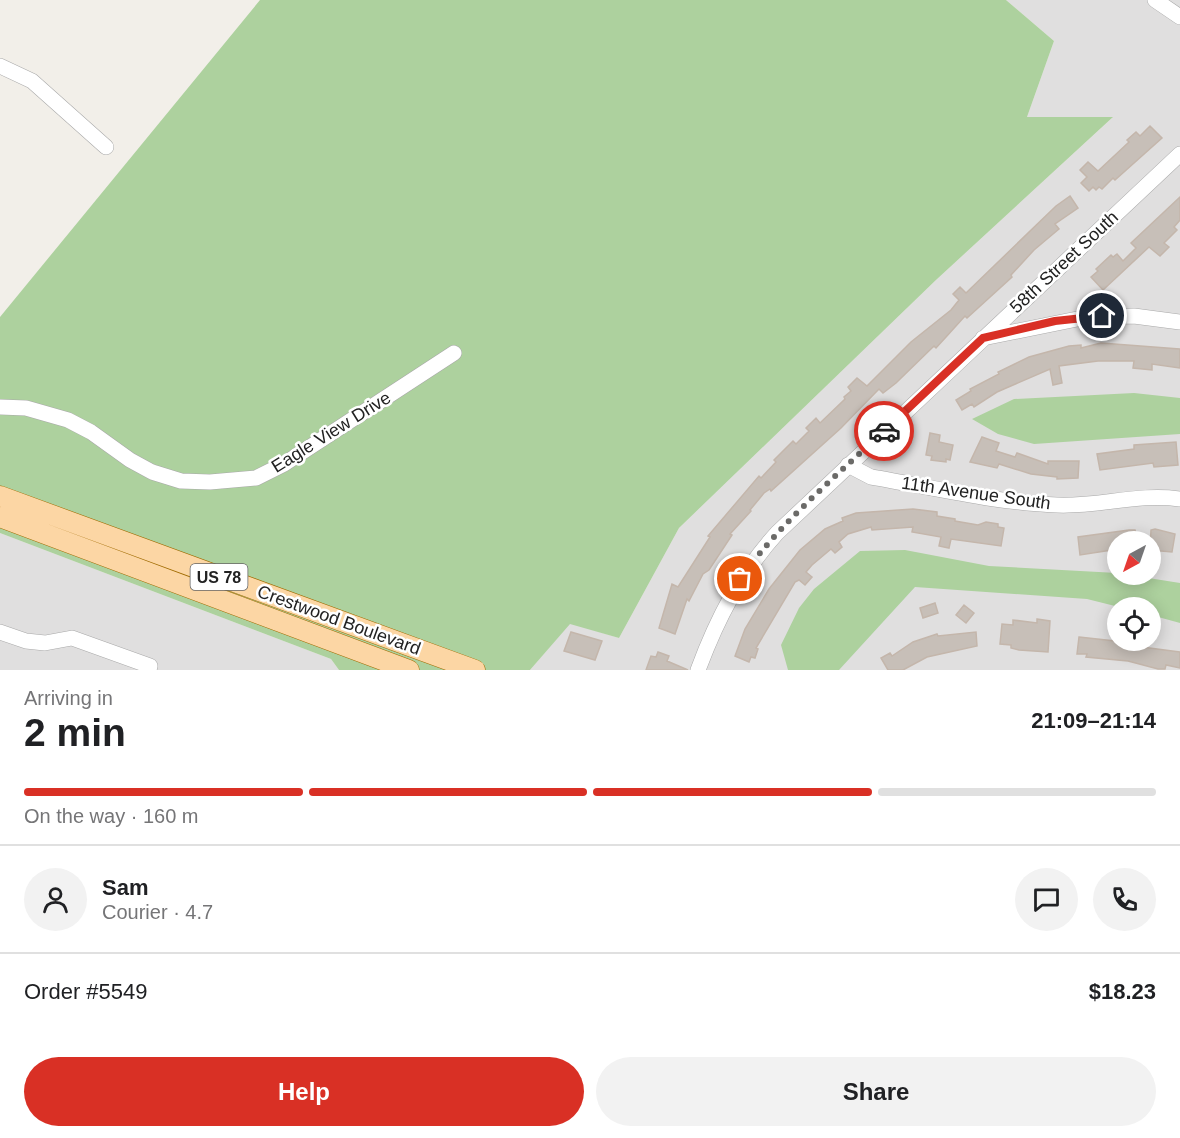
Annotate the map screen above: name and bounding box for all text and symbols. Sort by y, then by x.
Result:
street label: 58th Street South [1006,207,1122,317]
pin [1076,290,1127,341]
icon: home [1085,299,1118,332]
street label: Eagle View Drive [268,387,394,477]
courier [854,401,914,461]
icon: car [868,415,901,448]
street label: 11th Avenue South [900,473,1052,513]
north arrow [1107,531,1161,585]
map controls [1107,531,1161,651]
pin [714,553,765,604]
icon: bag [723,562,756,595]
road number: US 78 [190,564,248,590]
street label: Crestwood Boulevard [255,581,423,659]
button: locate [1107,597,1161,651]
text: Arriving in [24,687,113,709]
text: 21:09–21:14 [1031,708,1156,733]
text: 2 min [24,711,126,754]
text: On the way · 160 m [24,805,199,827]
button: person [24,868,87,931]
button: chat [1015,868,1078,931]
button: phone [1093,868,1156,931]
text: Sam [102,875,148,900]
text: Courier · 4.7 [102,901,213,923]
text: Order #5549 [24,979,148,1004]
text: $18.23 [1089,979,1156,1004]
button: Help [24,1057,584,1126]
button: Share [596,1057,1156,1126]

